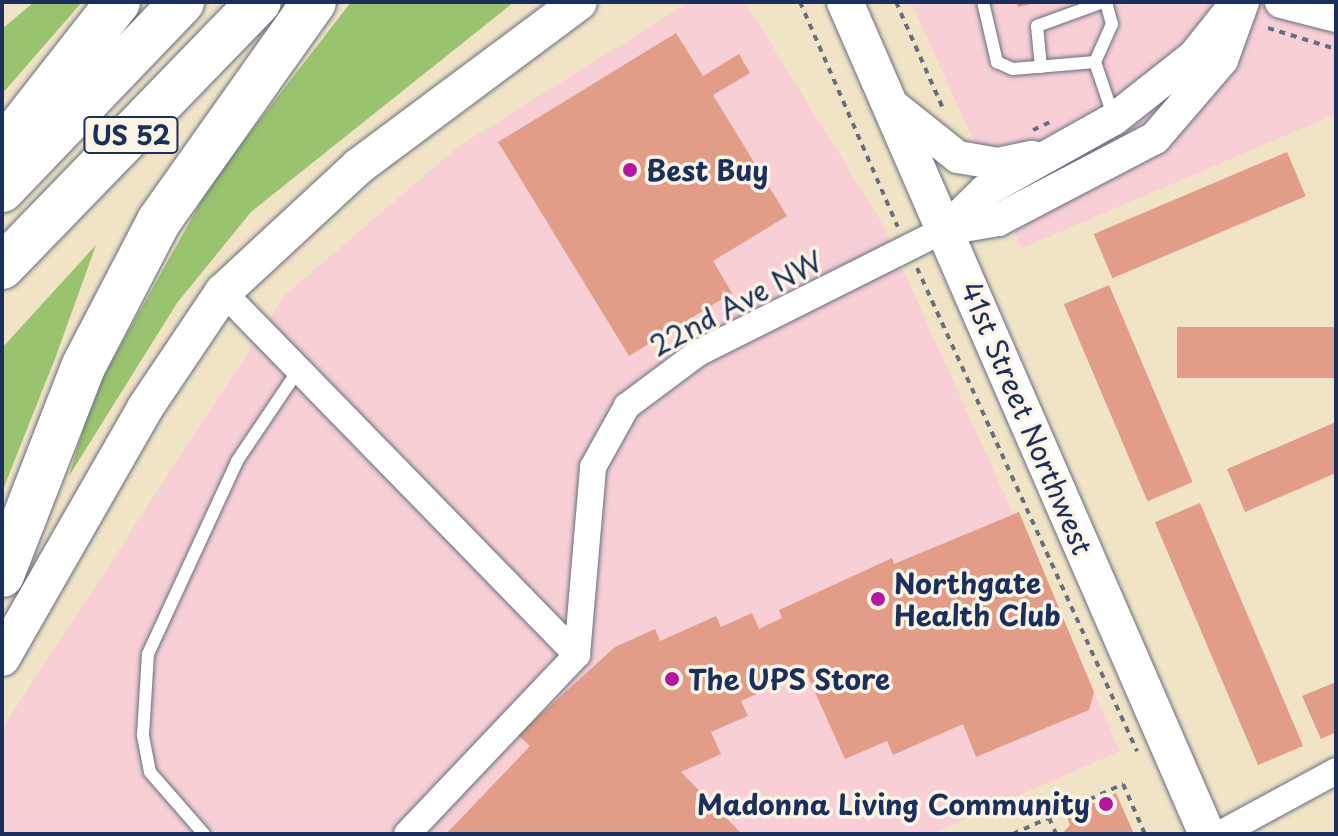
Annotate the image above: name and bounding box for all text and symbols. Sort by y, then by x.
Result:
road number: US 52 [83,113,179,157]
place label: Best Buy [646,153,769,187]
marker: Best Buy [621,161,639,179]
street label: 22nd Ave NW [644,244,828,362]
street label: 41st Street Northwest [954,275,1100,561]
place label: Northgate Health Club [894,566,1063,632]
marker: Northgate Health Club [869,590,887,608]
place label: The UPS Store [688,662,891,696]
marker: The UPS Store [663,670,681,688]
place label: Madonna Living Community [696,787,1090,821]
marker: Madonna Living Community [1097,795,1115,813]

